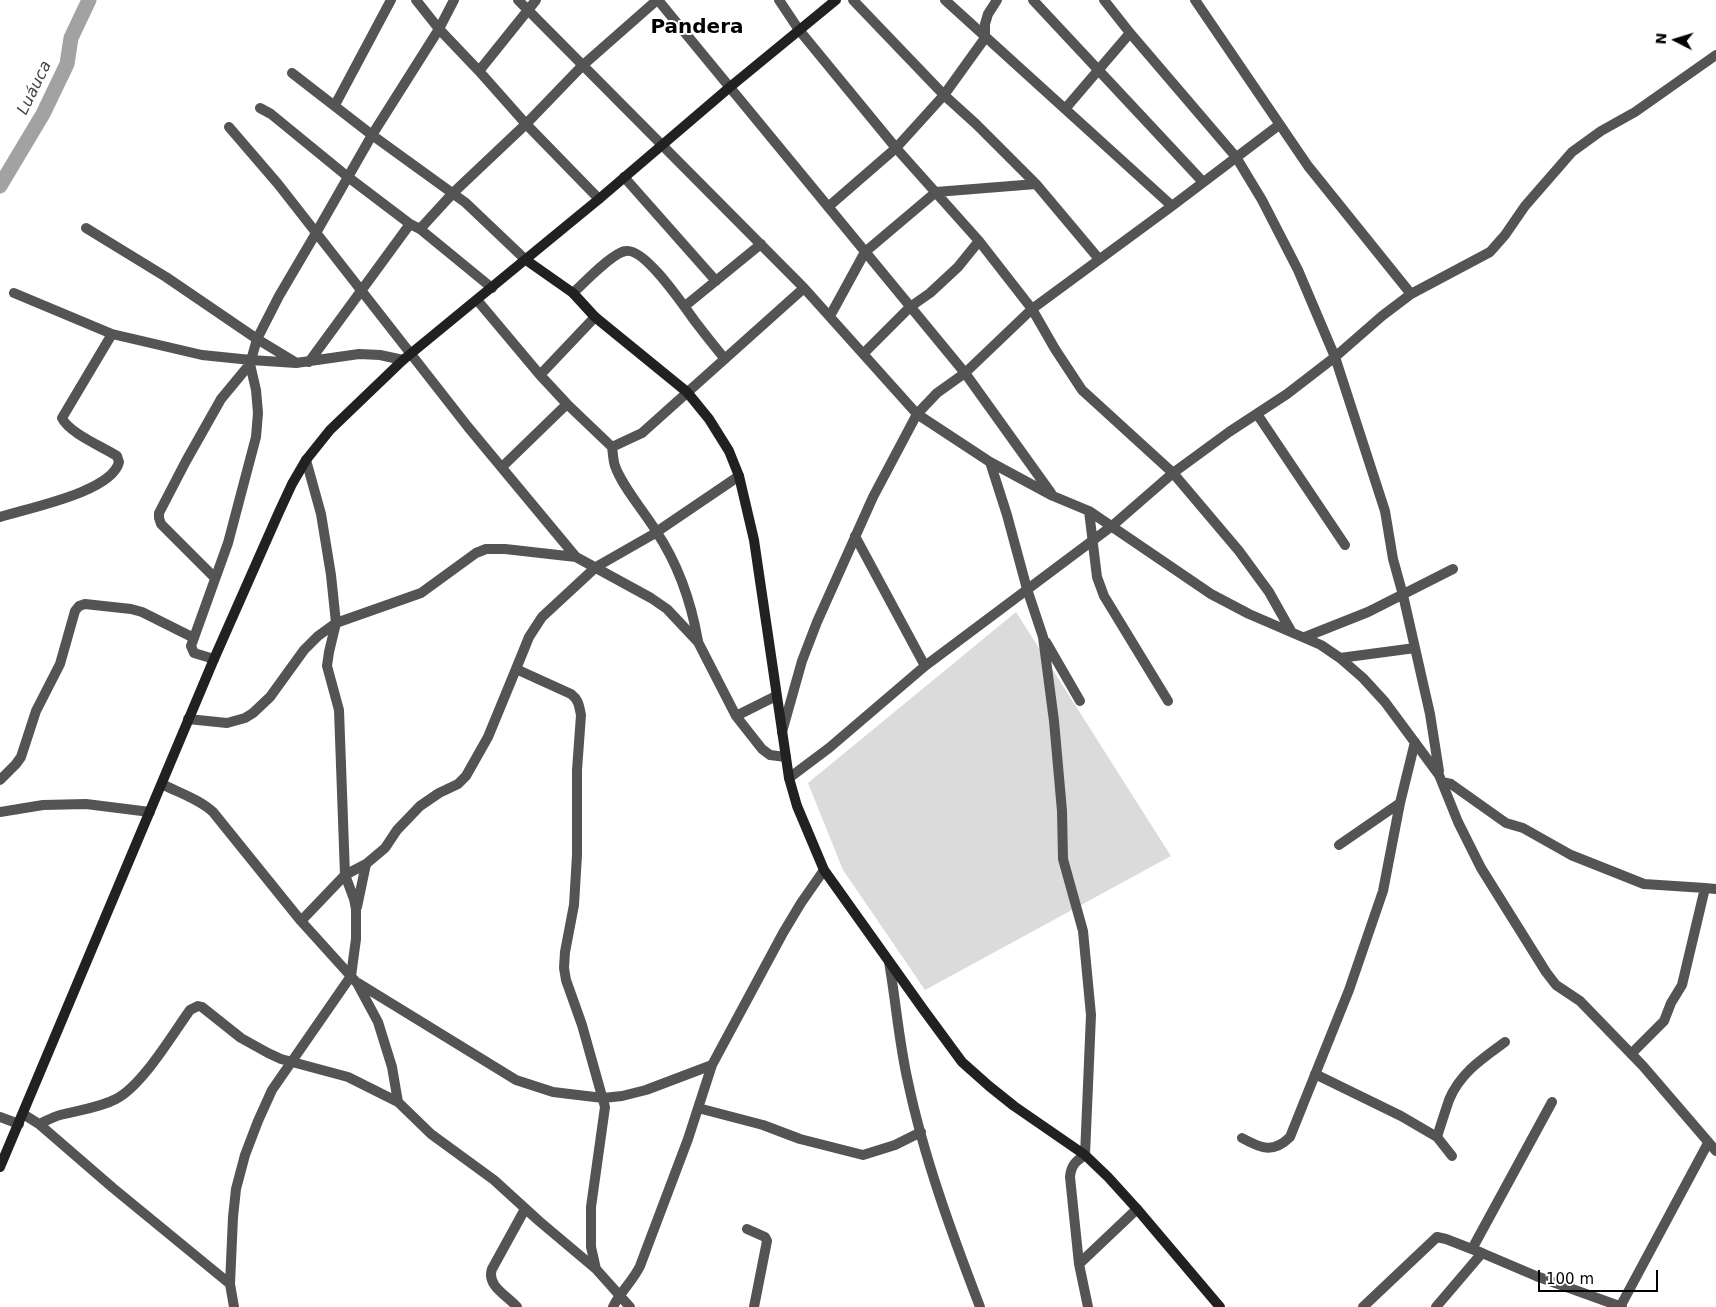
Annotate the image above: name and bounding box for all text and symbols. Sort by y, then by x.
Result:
north arrow [1651,15,1701,65]
district label: Pandera [650,16,744,40]
text: N [1653,32,1670,45]
water label: Luáuca [14,58,56,118]
scale bar [1541,1260,1661,1292]
text: 100 m [1546,1270,1594,1288]

